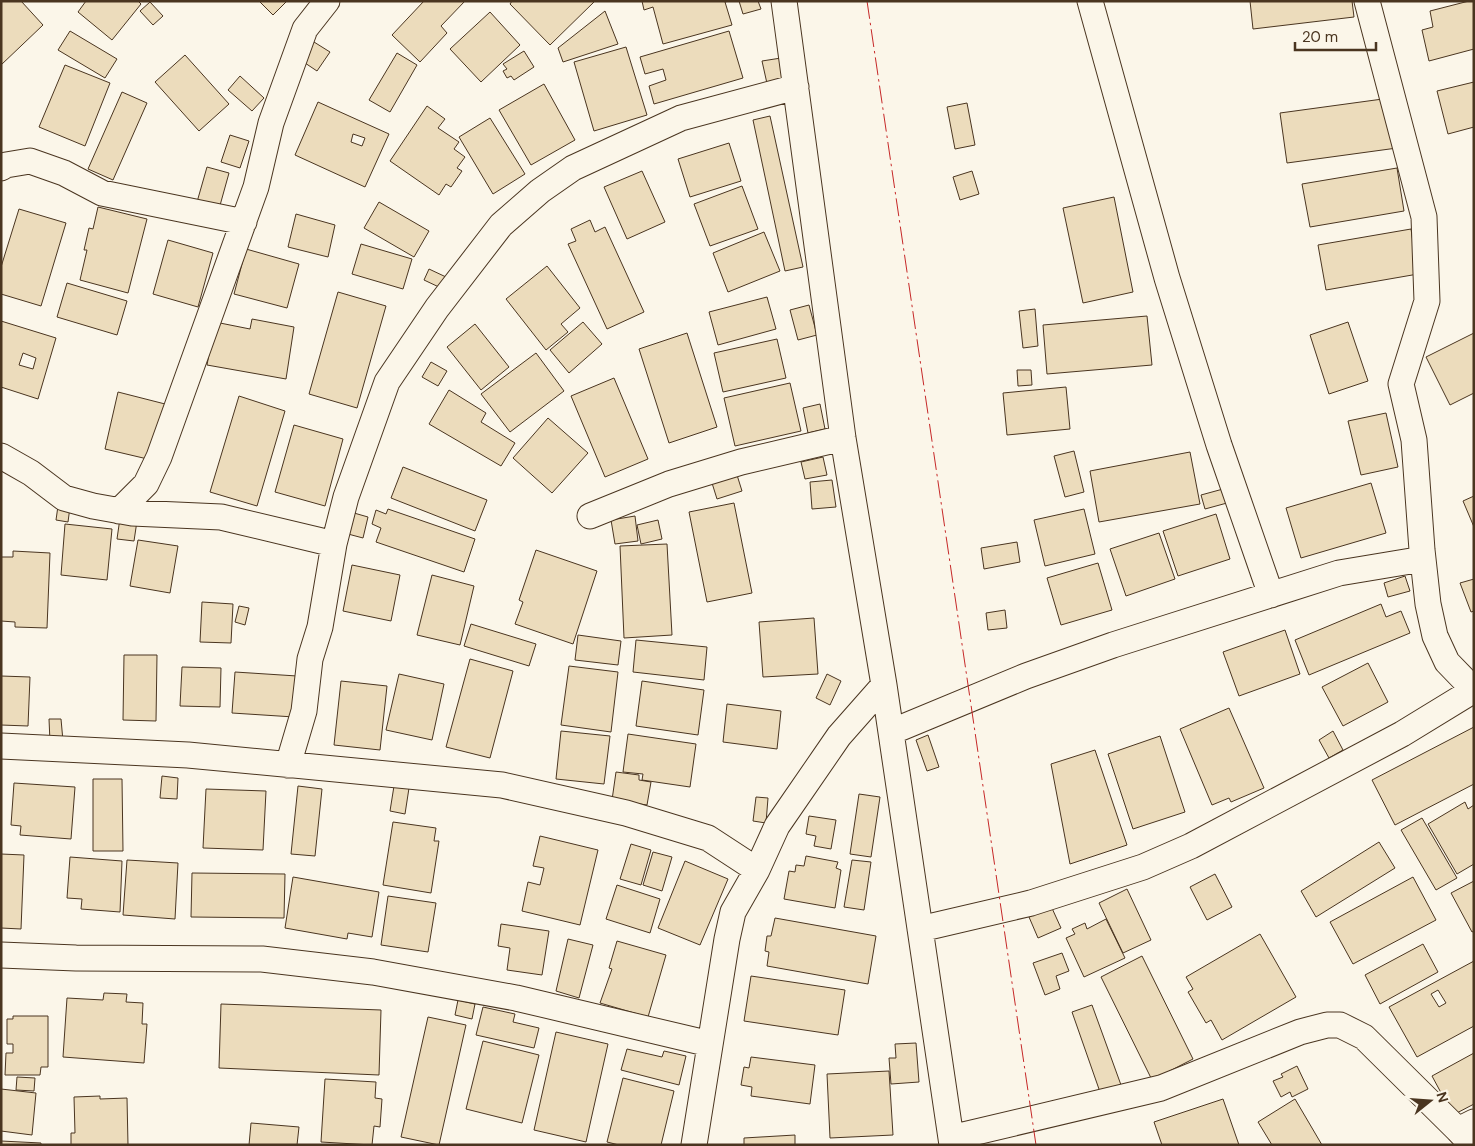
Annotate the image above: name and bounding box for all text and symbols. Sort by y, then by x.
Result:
scale bar [1295,20,1376,52]
text: 20 m [1302,27,1338,47]
north arrow [1405,1076,1455,1126]
text: N [1432,1090,1453,1105]

